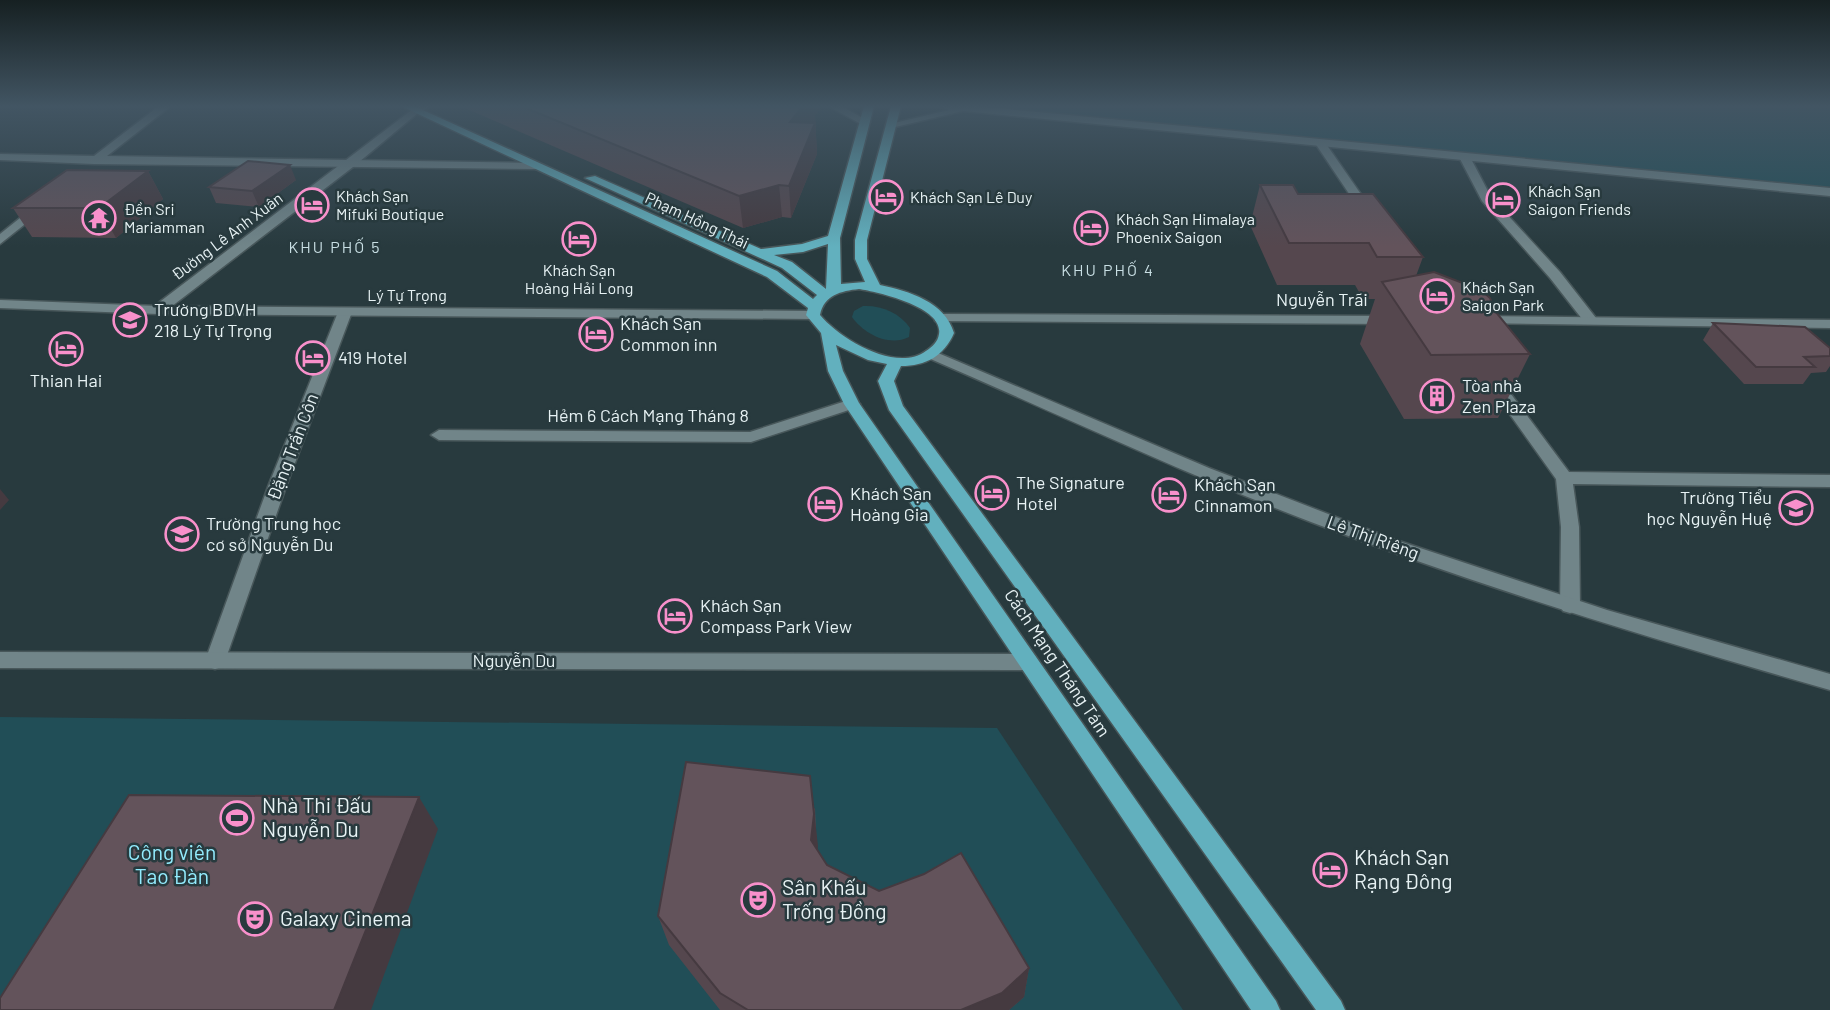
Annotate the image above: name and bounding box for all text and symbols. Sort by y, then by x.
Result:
hotel icon: Khách Sạn Lê Duy [867,178,905,216]
hotel icon: Khách Sạn Saigon Friends [1484,181,1522,219]
place label: Khách Sạn Saigon Friends [1528,181,1631,218]
hotel icon: Khách Sạn Mifuki Boutique [293,186,331,224]
place label: Khách Sạn Mifuki Boutique [336,186,444,223]
street label: Phạm Hồng Thái [642,187,752,252]
place label: Khách Sạn Lê Duy [910,187,1033,206]
street label: Đường Lê Anh Xuân [167,188,286,284]
temple icon: Đền Sri Mariamman [80,199,118,237]
place label: Đền Sri Mariamman [124,199,205,236]
hotel icon: Khách Sạn Himalaya Phoenix Saigon [1072,209,1110,247]
place label: Khách Sạn Himalaya Phoenix Saigon [1116,209,1255,246]
hotel icon: Khách Sạn Hoàng Hải Long [560,220,598,258]
district label: KHU PHỐ 5 [288,237,382,256]
place label: Khách Sạn Hoàng Hải Long [525,260,633,297]
district label: KHU PHỐ 4 [1061,260,1155,279]
hotel icon: Khách Sạn Saigon Park [1418,277,1456,315]
place label: Khách Sạn Saigon Park [1462,277,1544,314]
street label: Lý Tự Trọng [367,285,447,304]
street label: Nguyễn Trãi [1276,288,1368,310]
place label: Trường BDVH 218 Lý Tự Trọng [154,298,272,341]
school or university icon: Trường BDVH 218 Lý Tự Trọng [111,301,149,339]
place label: Khách Sạn Common inn [620,312,717,355]
hotel icon: Khách Sạn Common inn [577,315,615,353]
hotel icon: Thian Hai [47,330,85,368]
hotel icon: 419 Hotel [294,339,332,377]
place label: 419 Hotel [338,346,407,368]
place label: Thian Hai [30,369,102,391]
place label: Tòa nhà Zen Plaza [1462,374,1536,417]
building icon: Tòa nhà Zen Plaza [1418,377,1456,415]
street label: Đặng Trần Côn [262,390,323,503]
street label: Hẻm 6 Cách Mạng Tháng 8 [547,404,749,426]
place label: The Signature Hotel [1016,471,1125,514]
place label: Khách Sạn Cinnamon [1194,473,1276,516]
hotel icon: The Signature Hotel [973,474,1011,512]
hotel icon: Khách Sạn Cinnamon [1150,476,1188,514]
place label: Khách Sạn Hoàng Gia [850,482,932,525]
hotel icon: Khách Sạn Hoàng Gia [806,485,844,523]
place label: Trường Tiểu học Nguyễn Huệ [1646,486,1772,529]
school or university icon: Trường Tiểu học Nguyễn Huệ [1777,489,1815,527]
street label: Lê Thị Riêng [1324,510,1422,564]
place label: Trường Trung học cơ sở Nguyễn Du [206,512,341,555]
school or university icon: Trường Trung học cơ sở Nguyễn Du [163,515,201,553]
street label: Cách Mạng Tháng Tám [1000,584,1115,741]
place label: Khách Sạn Compass Park View [700,594,852,637]
hotel icon: Khách Sạn Compass Park View [656,597,694,635]
street label: Nguyễn Du [473,649,555,671]
place label: Nhà Thi Đấu Nguyễn Du [262,792,371,841]
sports icon: Nhà Thi Đấu Nguyễn Du [218,799,256,837]
park label: Công viên Tao Đàn [128,839,216,888]
place label: Khách Sạn Rạng Đông [1354,844,1452,893]
hotel icon: Khách Sạn Rạng Đông [1311,851,1349,889]
place label: Sân Khấu Trống Đồng [782,874,887,923]
theatre icon: Sân Khấu Trống Đồng [739,881,777,919]
theatre icon: Galaxy Cinema [236,900,274,938]
place label: Galaxy Cinema [280,905,411,930]

